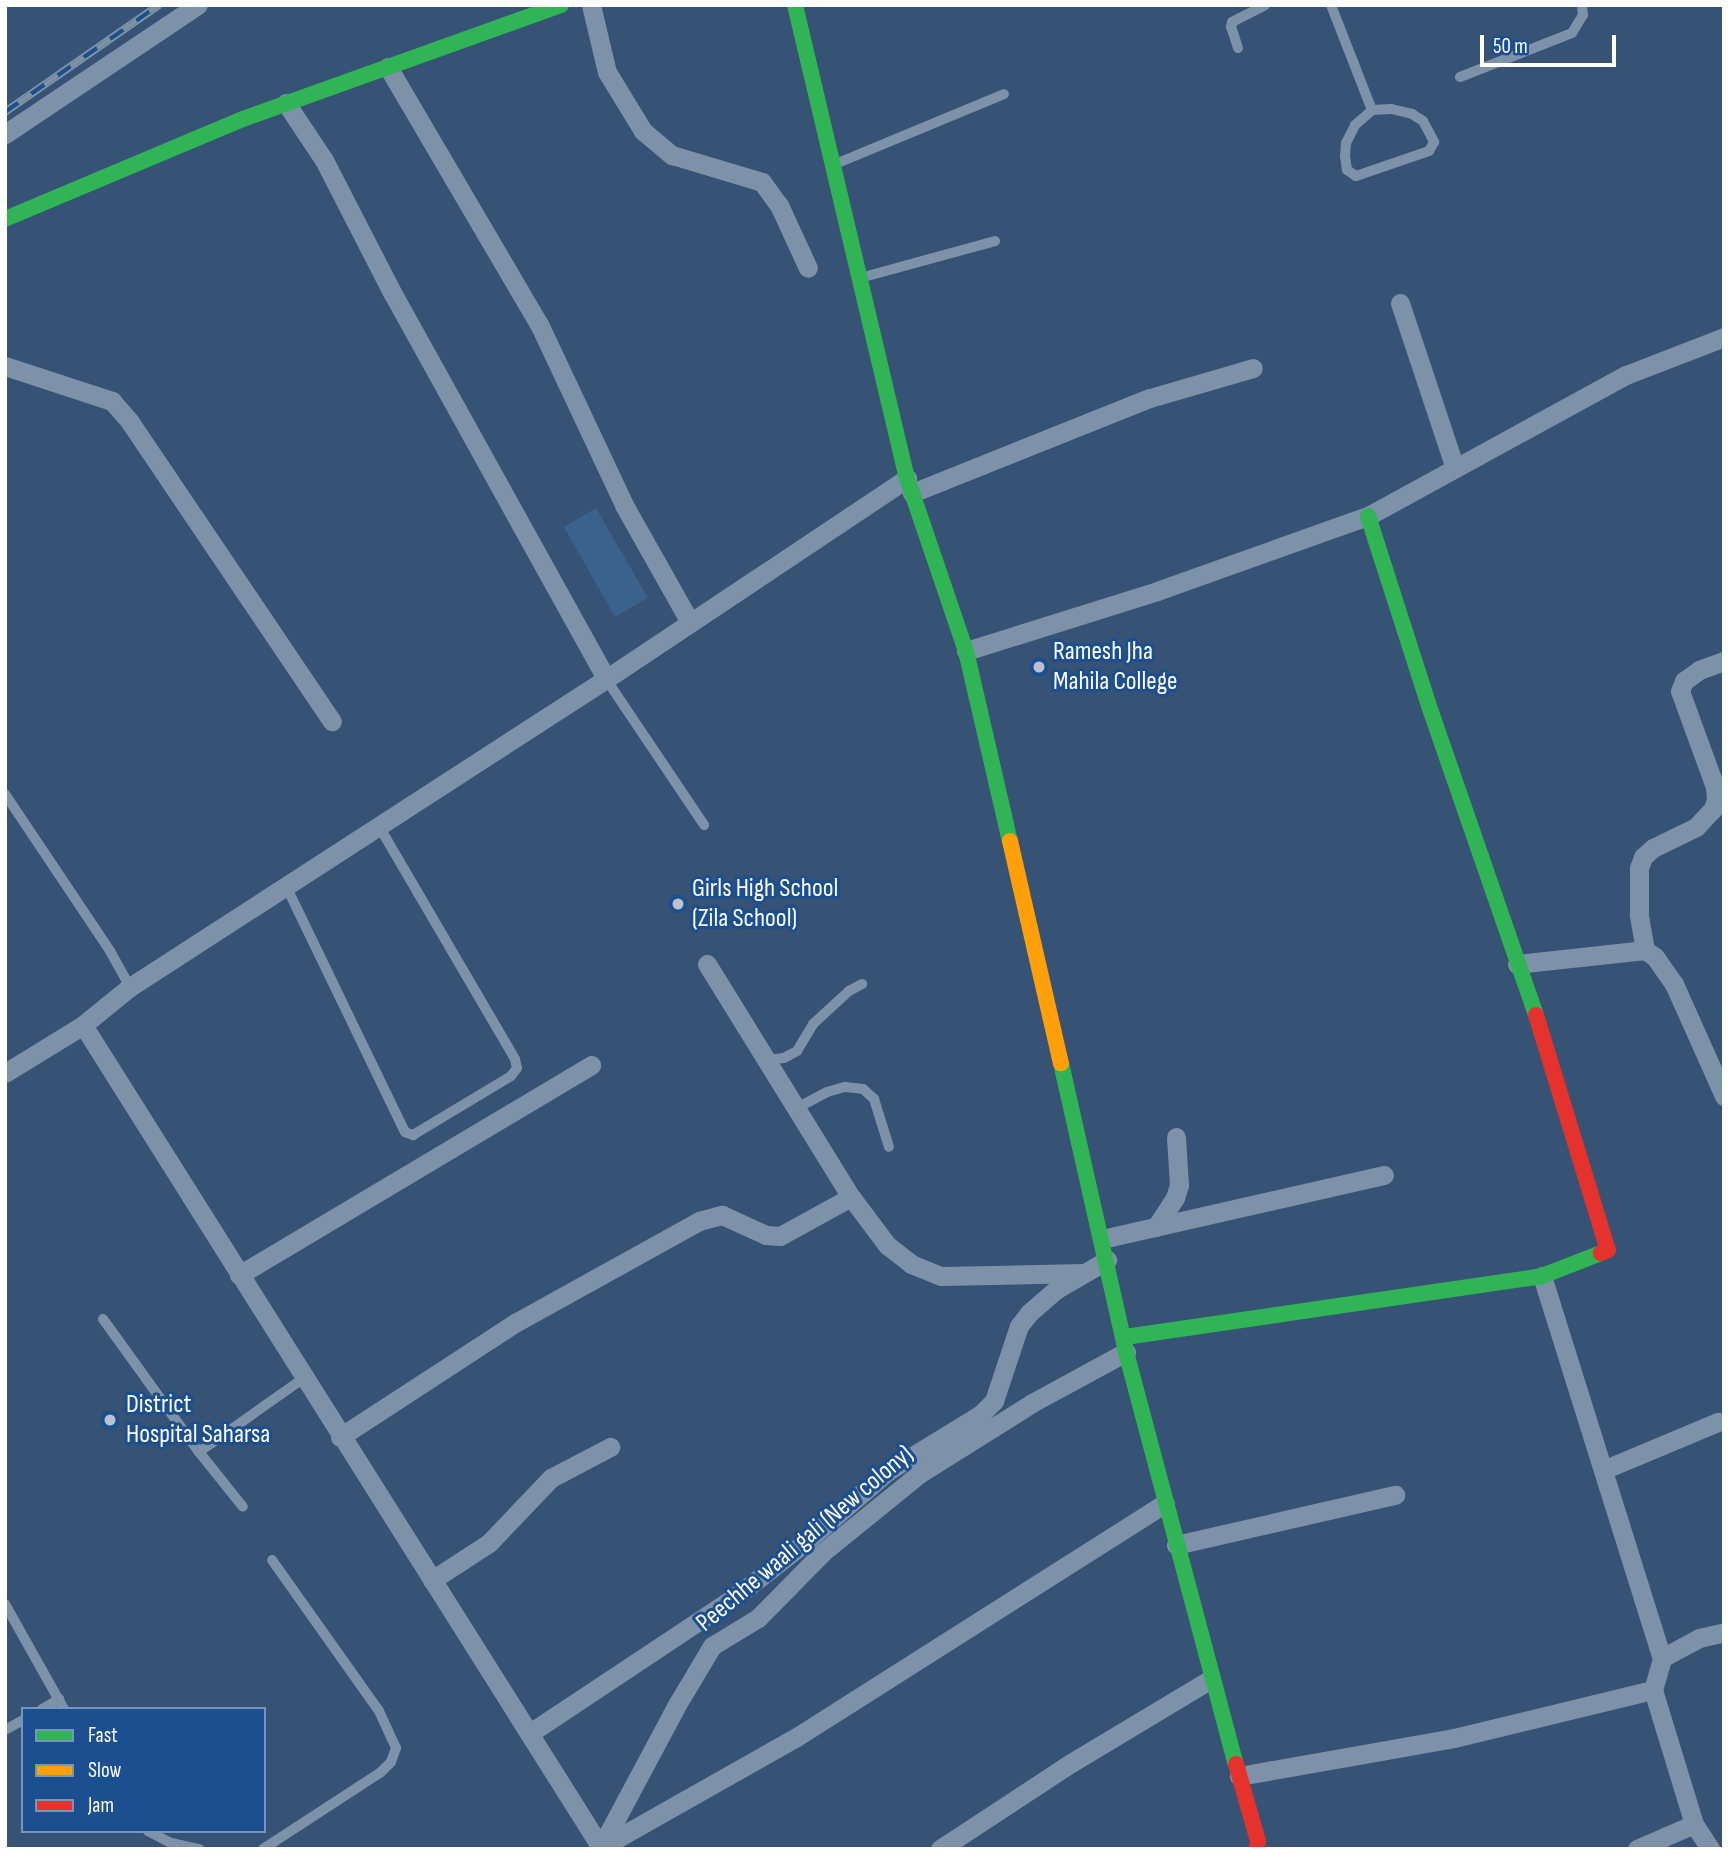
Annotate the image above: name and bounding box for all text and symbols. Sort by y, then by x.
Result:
scale bar [1484,21,1620,65]
text: 50 m [1493,34,1528,59]
place label: Ramesh Jha Mahila College [1053,636,1177,698]
marker: Ramesh Jha Mahila College [1031,659,1047,675]
place label: Girls High School (Zila School) [692,873,838,934]
marker: Girls High School (Zila School) [670,896,686,912]
place label: District Hospital Saharsa [126,1389,270,1450]
marker: District Hospital Saharsa [100,1410,120,1430]
street label: Peechhe waali gali (New colony) [690,1439,920,1639]
legend [21,1707,266,1833]
text: Fast [88,1723,118,1748]
text: Slow [88,1758,121,1783]
text: Jam [88,1793,114,1818]

